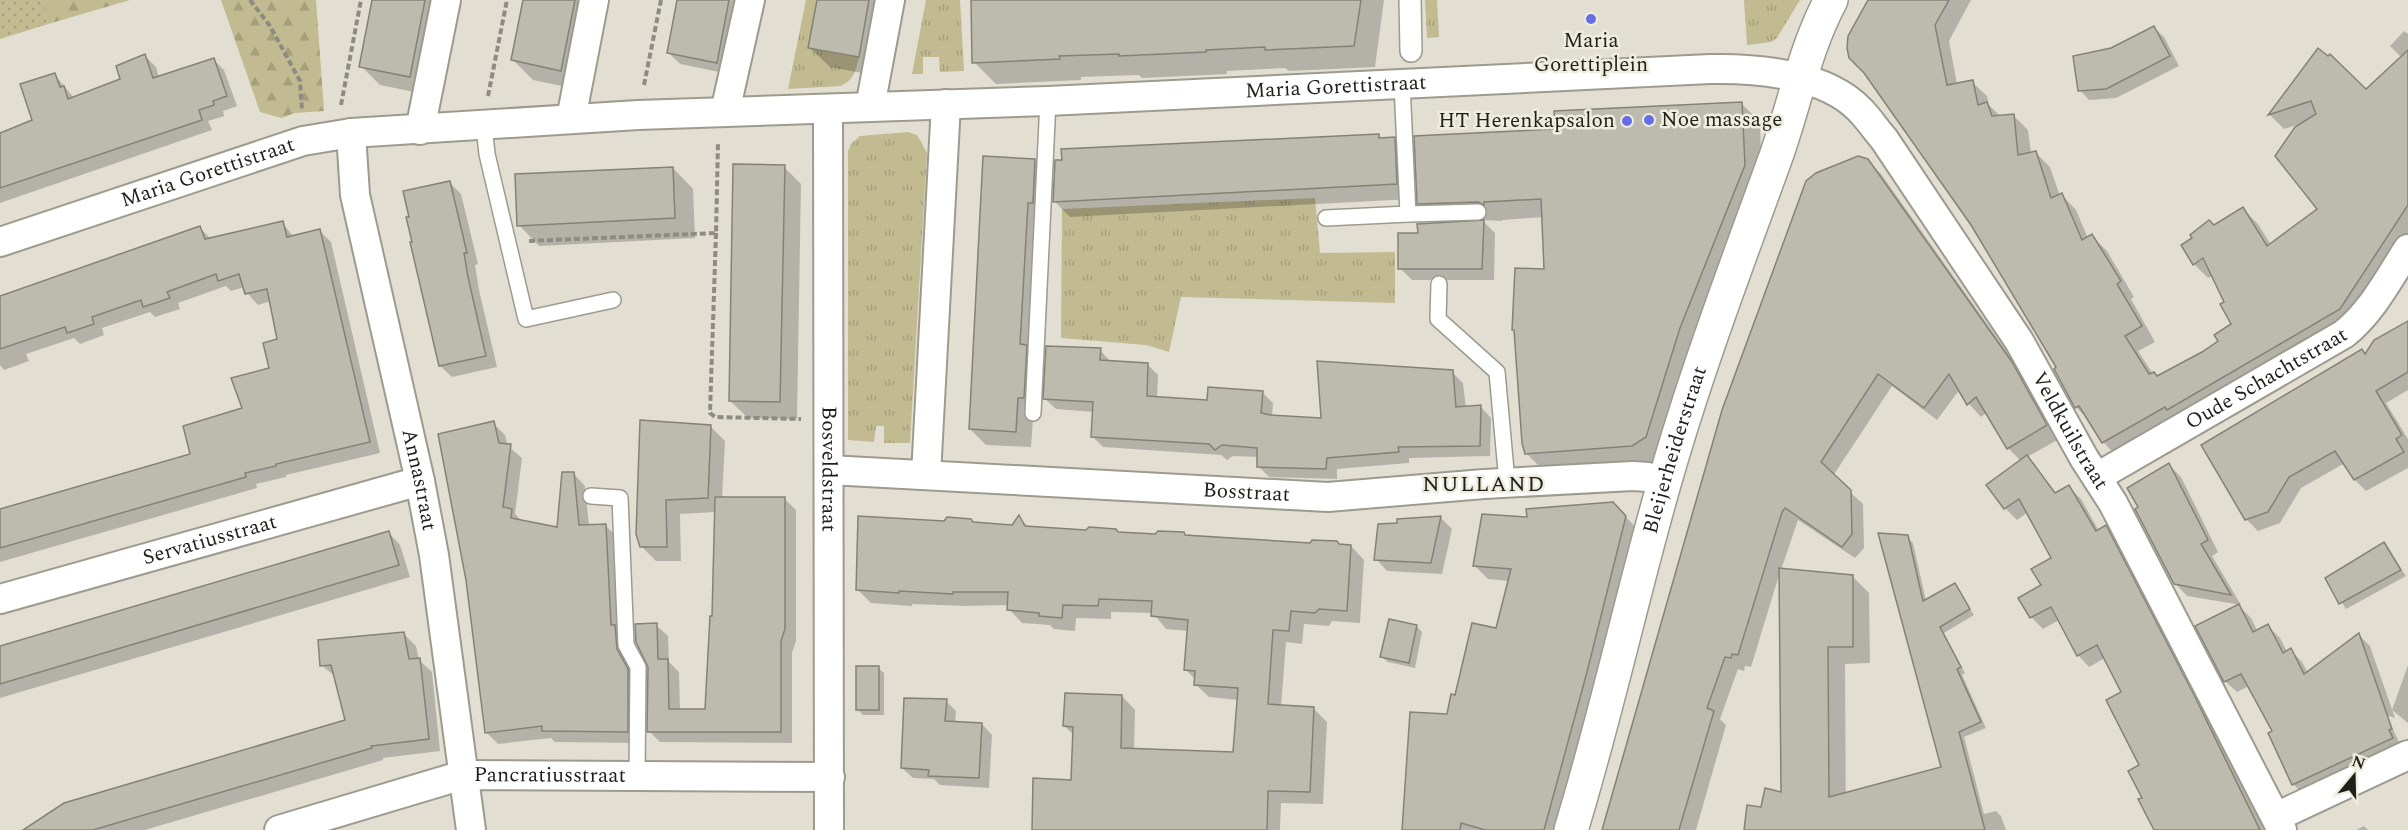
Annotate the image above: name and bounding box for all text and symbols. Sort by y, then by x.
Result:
marker: Maria Gorettiplein [1584,12,1598,26]
place label: Maria Gorettiplein [1534,25,1648,81]
street label: Maria Gorettistraat [1244,67,1427,107]
place label: Noe massage [1661,104,1782,136]
place label: HT Herenkapsalon [1438,105,1615,137]
marker: Noe massage [1642,113,1656,127]
marker: HT Herenkapsalon [1620,114,1634,128]
street label: Maria Gorettistraat [117,129,299,217]
street label: Oude Schachtstraat [2180,319,2354,438]
street label: Bleijerheiderstraat [1635,362,1716,538]
street label: Veldkuilstraat [2023,366,2117,496]
street label: Bosveldstraat [812,406,845,532]
street label: Annastraat [393,426,445,533]
district label: NULLAND [1422,468,1546,501]
street label: Bosstraat [1202,474,1291,511]
street label: Servatiusstraat [139,506,281,574]
north arrow [2324,746,2384,806]
text: N [2348,749,2369,776]
street label: Pancratiusstraat [474,759,626,792]

